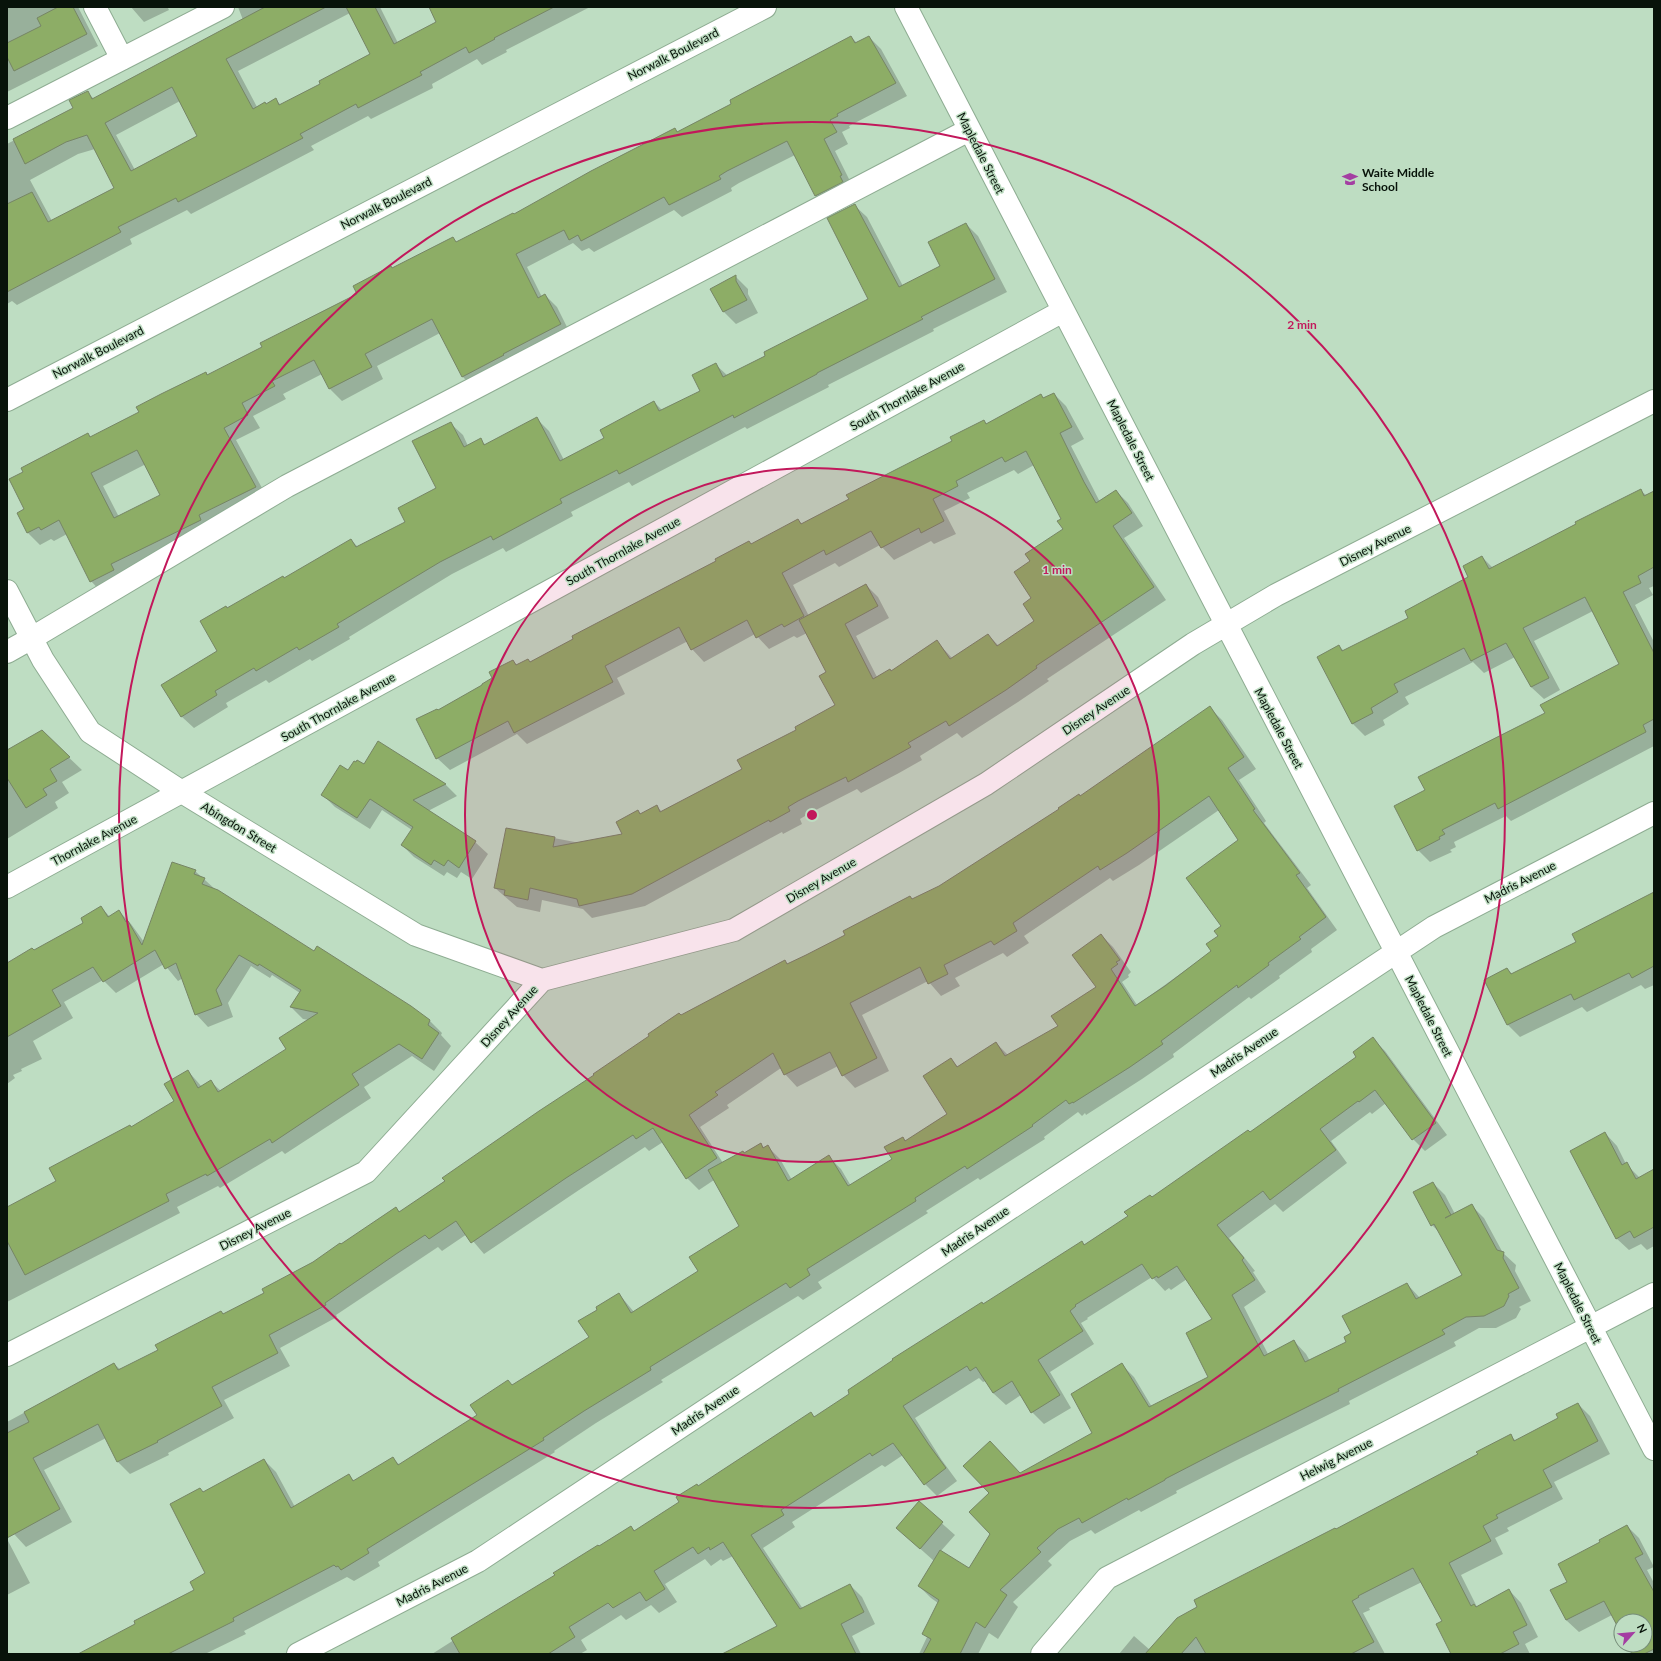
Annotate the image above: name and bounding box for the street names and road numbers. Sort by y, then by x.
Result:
street label: Norwalk Boulevard [625,24,721,84]
street label: Mapledale Street [954,110,1008,197]
street label: Norwalk Boulevard [338,173,434,233]
street label: Norwalk Boulevard [50,322,146,382]
street label: South Thornlake Avenue [847,358,967,434]
street label: Mapledale Street [1104,397,1158,484]
street label: South Thornlake Avenue [563,513,683,589]
street label: Disney Avenue [1337,521,1413,569]
street label: South Thornlake Avenue [278,669,398,745]
street label: Disney Avenue [1059,682,1133,738]
street label: Mapledale Street [1251,685,1307,772]
street label: Abingdon Street [199,799,280,856]
street label: Thornlake Avenue [49,811,139,869]
street label: Disney Avenue [783,854,859,906]
street label: Madris Avenue [1482,857,1558,907]
street label: Mapledale Street [1402,973,1456,1060]
street label: Disney Avenue [477,982,541,1050]
street label: Madris Avenue [1207,1024,1281,1080]
street label: Madris Avenue [938,1203,1012,1259]
street label: Disney Avenue [217,1205,293,1253]
street label: Mapledale Street [1551,1260,1605,1347]
street label: Madris Avenue [668,1382,742,1438]
street label: Helwig Avenue [1297,1434,1375,1484]
street label: Madris Avenue [394,1560,470,1610]

